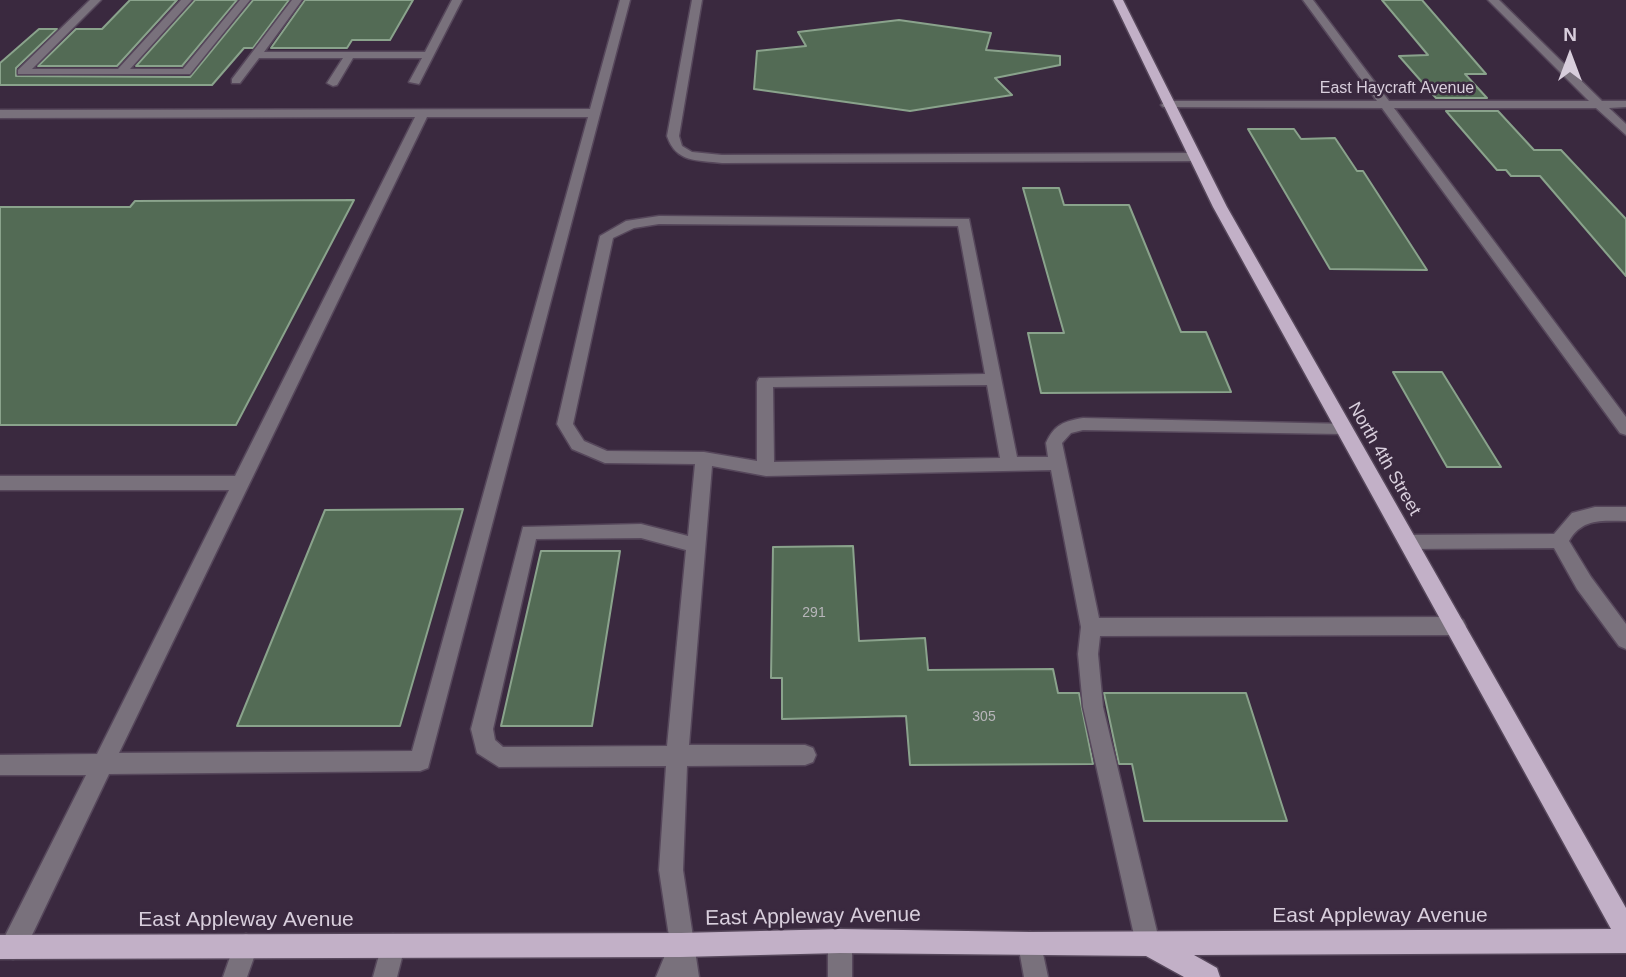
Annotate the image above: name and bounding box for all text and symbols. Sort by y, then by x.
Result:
north arrow [1535,21,1605,91]
text: N [1563,24,1577,45]
street label: East Haycraft Avenue [1320,79,1474,99]
street label: North 4th Street [1343,399,1425,519]
house number: 291 [802,605,826,621]
house number: 305 [972,709,996,725]
street label: East Appleway Avenue [705,903,921,931]
street label: East Appleway Avenue [1272,903,1488,929]
street label: East Appleway Avenue [138,907,354,933]

